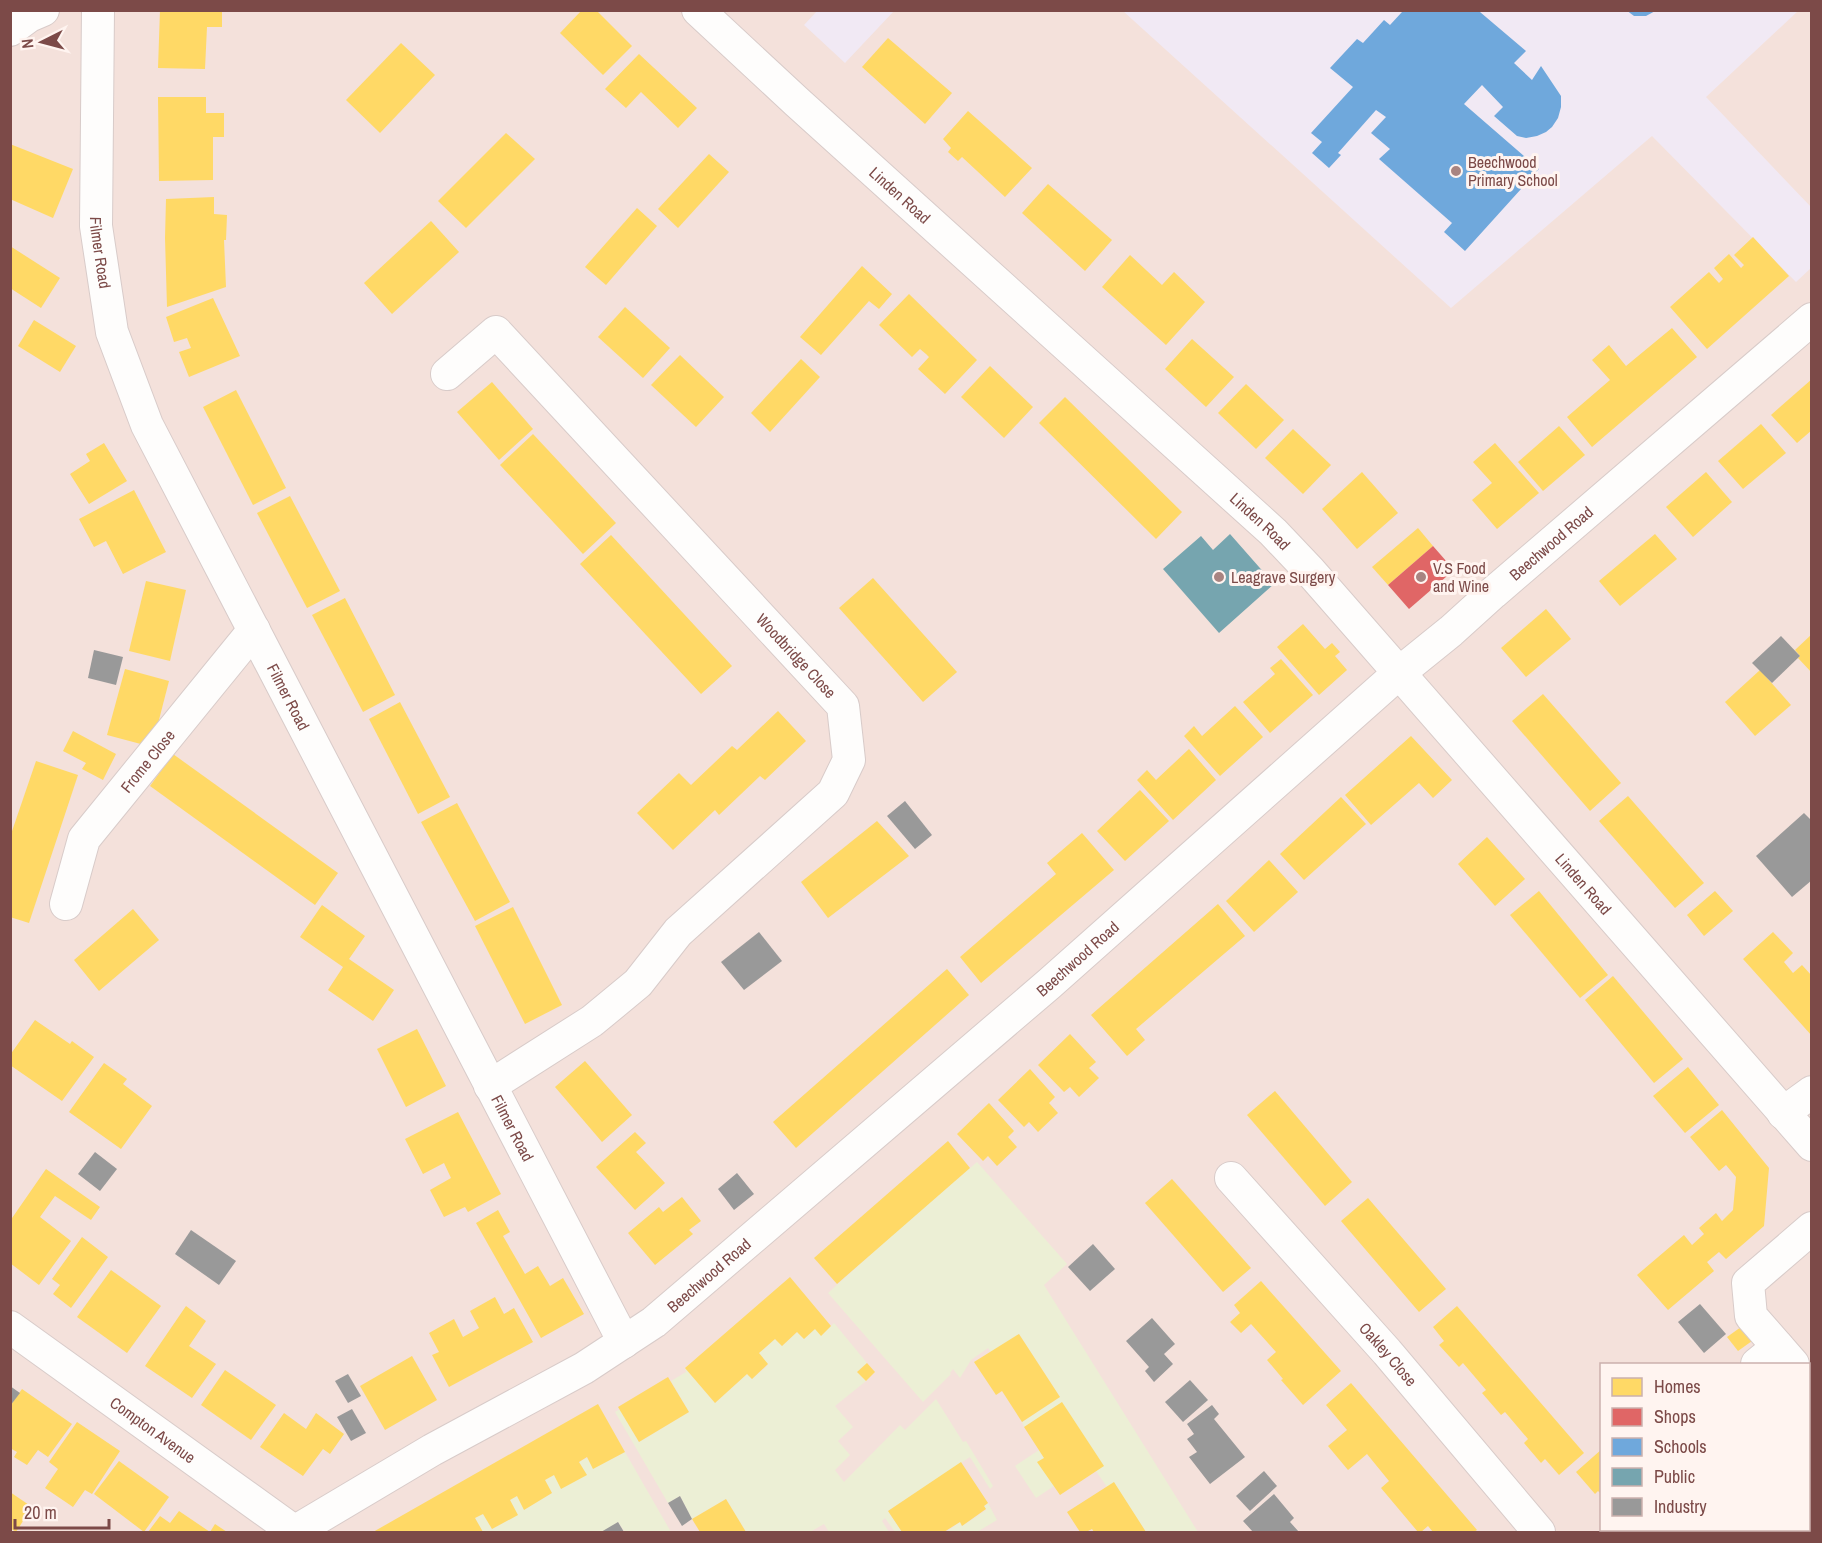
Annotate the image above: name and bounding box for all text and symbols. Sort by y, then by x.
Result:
north arrow [12,12,72,72]
text: N [16,38,39,49]
place label: Beechwood Primary School [1468,151,1558,191]
street label: Linden Road [865,162,935,228]
marker: Beechwood Primary School [1449,164,1463,178]
street label: Filmer Road [85,217,116,290]
street label: Linden Road [1225,488,1295,555]
street label: Beechwood Road [1505,501,1597,585]
place label: V.S Food and Wine [1433,557,1489,597]
place label: Leagrave Surgery [1231,566,1336,588]
marker: Leagrave Surgery [1212,570,1226,584]
marker: V.S Food and Wine [1414,570,1428,584]
street label: Woodbridge Close [751,608,841,703]
street label: Filmer Road [262,660,315,734]
street label: Frome Close [115,725,180,797]
street label: Linden Road [1551,848,1617,919]
street label: Beechwood Road [1031,916,1124,1001]
street label: Filmer Road [486,1091,539,1165]
street label: Beechwood Road [662,1233,755,1317]
street label: Oakley Close [1354,1317,1422,1391]
legend [1600,1363,1810,1531]
text: Homes [1654,1374,1701,1399]
street label: Compton Avenue [106,1392,200,1468]
text: Shops [1654,1404,1696,1429]
text: Schools [1654,1434,1707,1459]
text: Public [1654,1464,1695,1489]
scale bar [15,1492,110,1530]
text: Industry [1654,1494,1707,1519]
text: 20 m [24,1500,57,1525]

